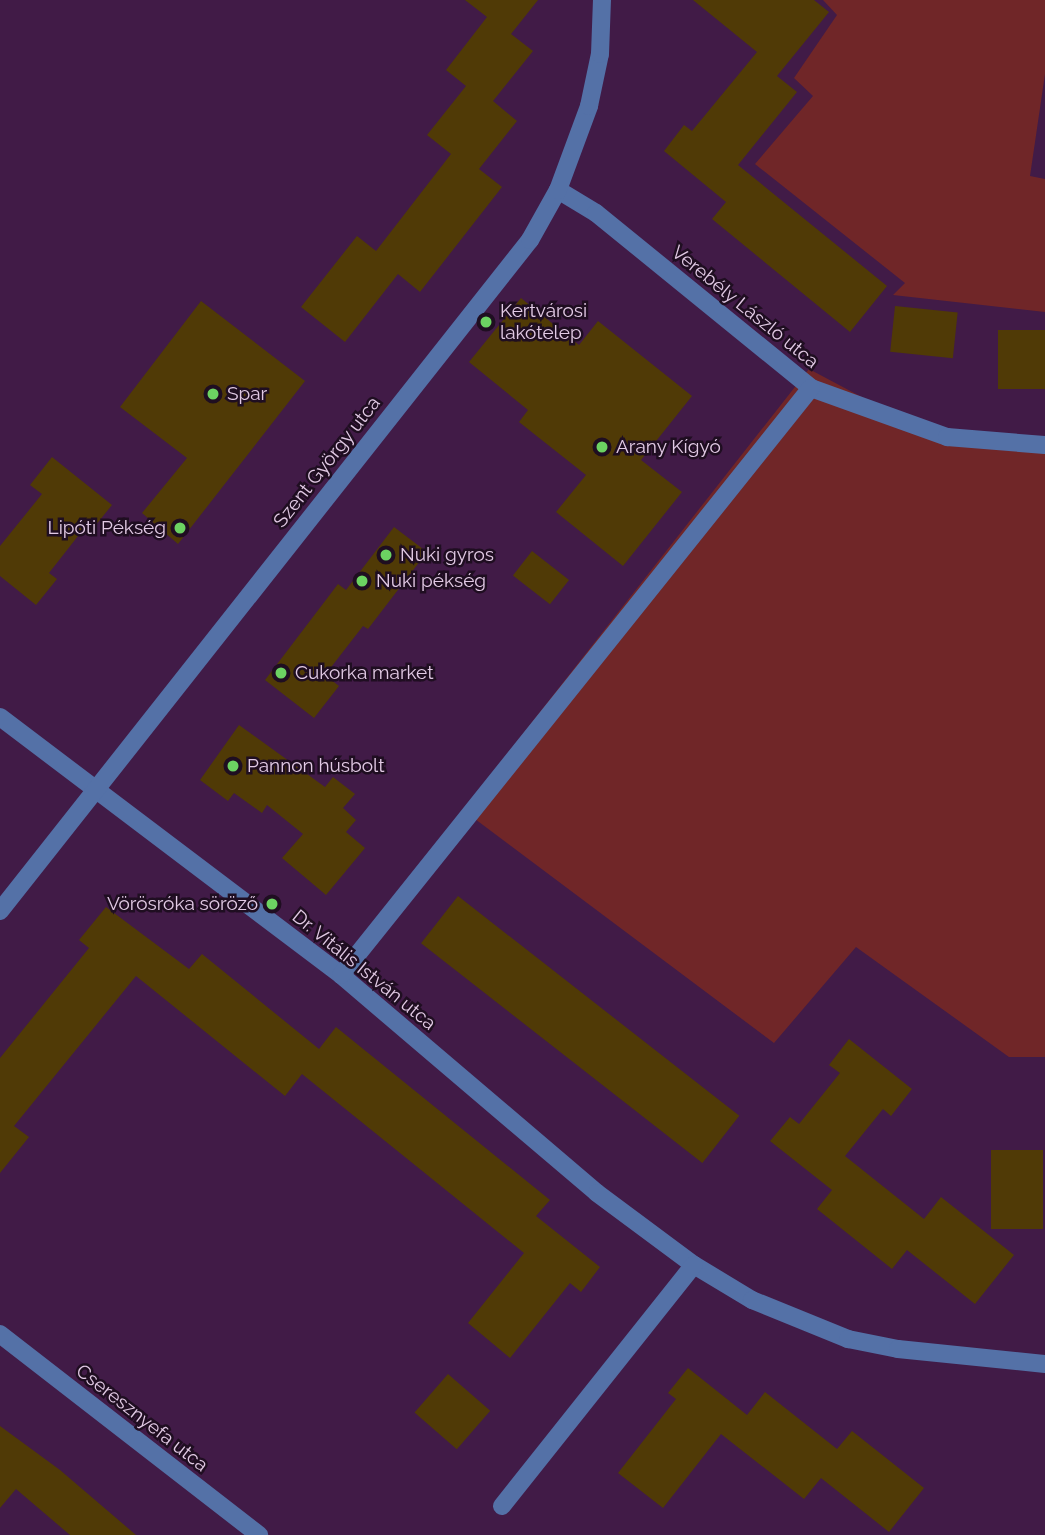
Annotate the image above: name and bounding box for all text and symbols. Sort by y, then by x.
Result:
street label: Verebély László utca [667,241,823,373]
place label: Kertvárosi lakótelep [500,300,587,344]
marker: Kertvárosi lakótelep [478,314,494,330]
place label: Spar [227,383,267,405]
marker: Spar [205,386,221,402]
street label: Szent György utca [269,392,385,532]
place label: Arany Kígyó [616,436,721,458]
marker: Arany Kígyó [594,439,610,455]
place label: Lipóti Pékség [48,517,166,539]
marker: Lipóti Pékség [172,520,188,536]
place label: Nuki gyros [400,544,494,566]
marker: Nuki gyros [378,547,394,563]
place label: Nuki pékség [376,570,486,592]
marker: Nuki pékség [354,573,370,589]
place label: Cukorka market [295,662,434,684]
marker: Cukorka market [273,665,289,681]
place label: Pannon húsbolt [247,755,385,777]
marker: Pannon húsbolt [225,758,241,774]
place label: Vörösróka söröző [107,893,258,915]
marker: Vörösróka söröző [264,896,280,912]
street label: Dr. Vitális István utca [287,905,441,1035]
street label: Cseresznyefa utca [72,1359,212,1477]

